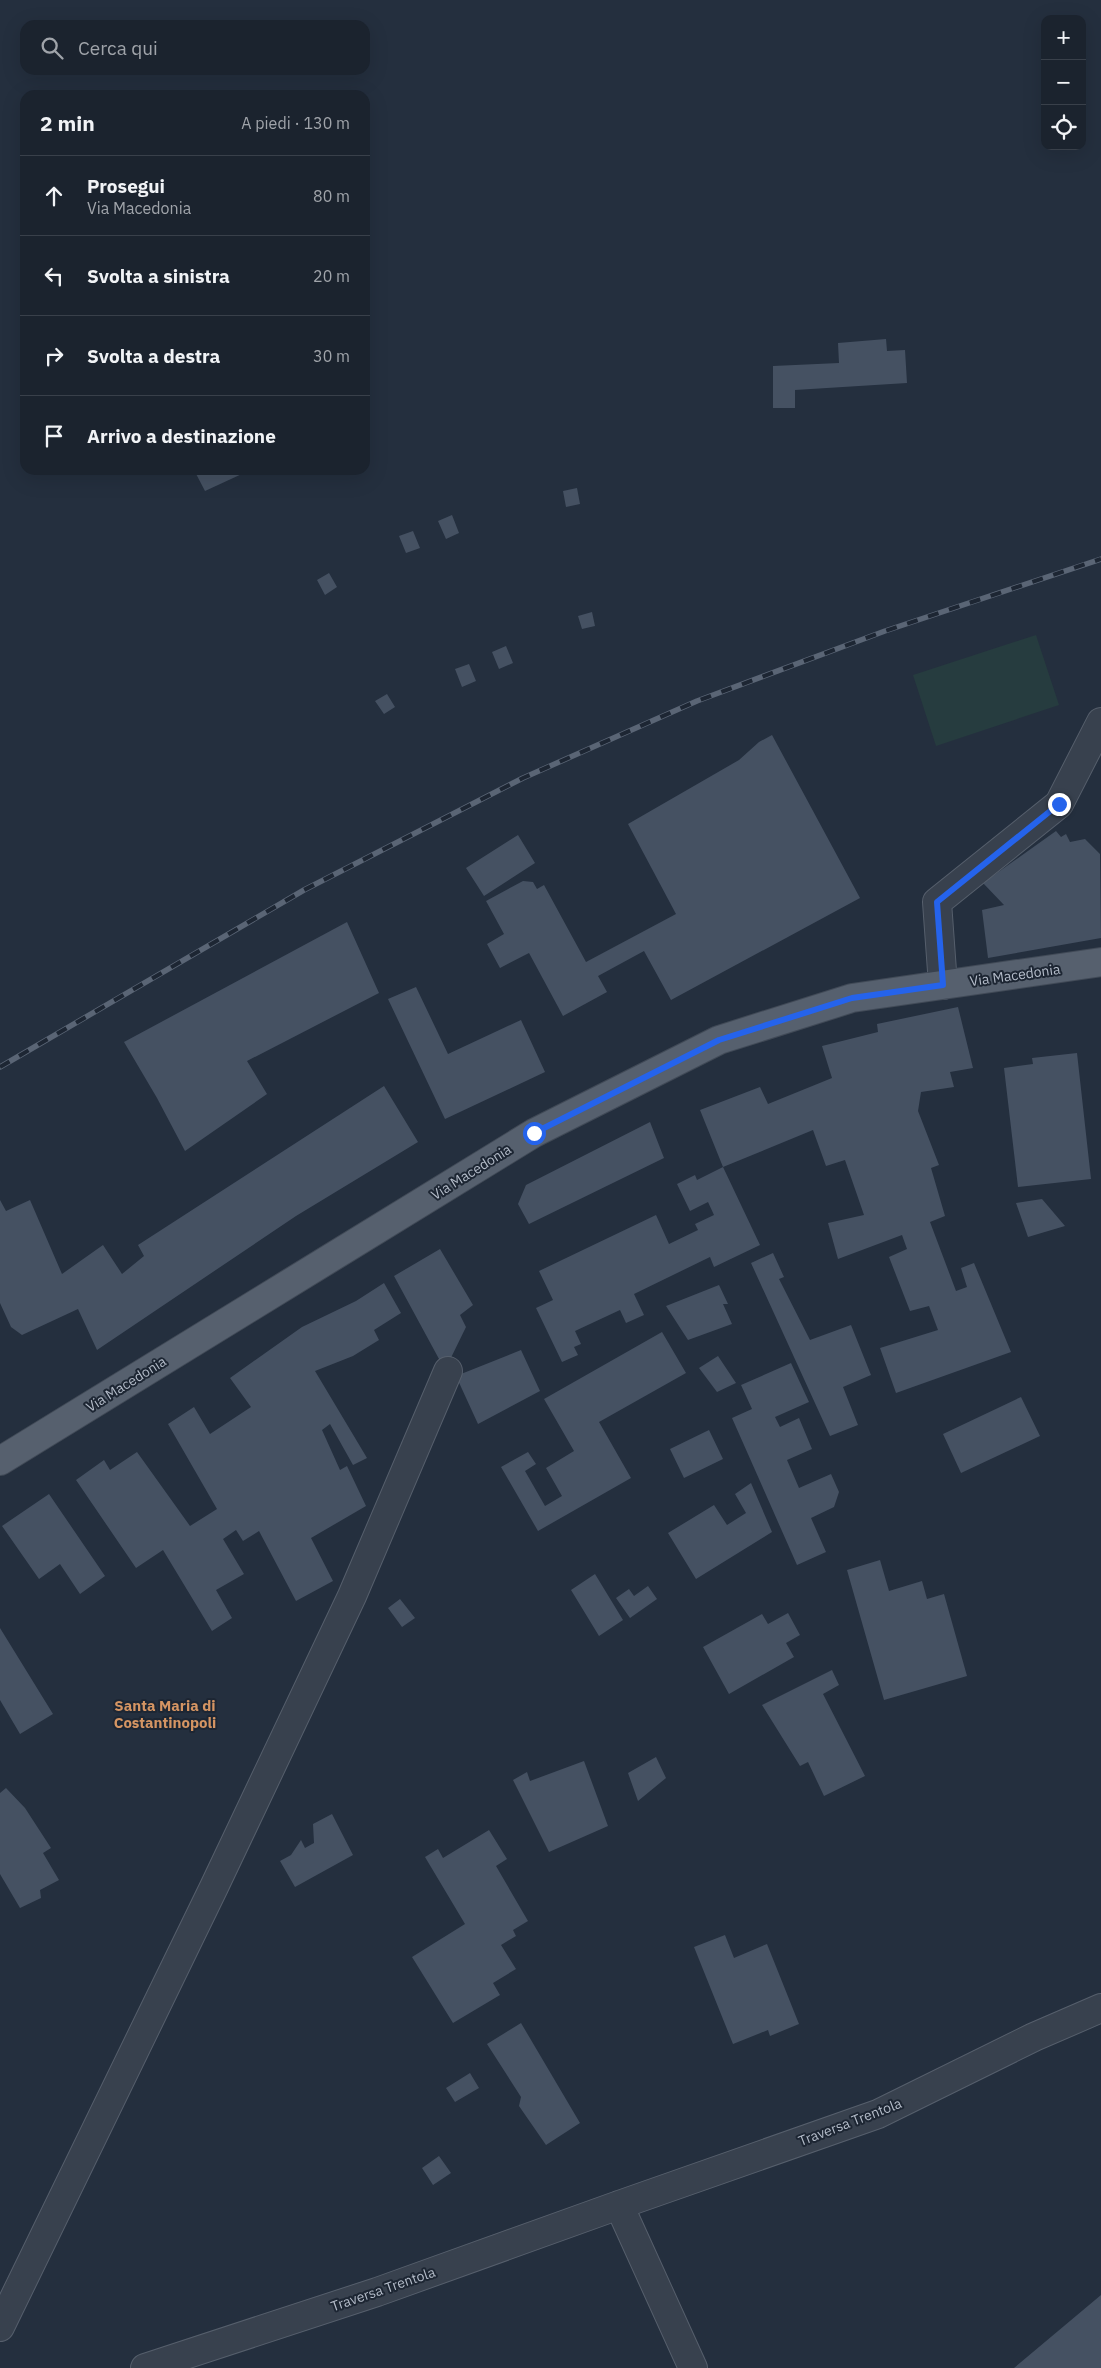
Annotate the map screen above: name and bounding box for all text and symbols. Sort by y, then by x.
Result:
map controls [1041,15,1086,150]
button: + [1041,15,1086,60]
search box [20,20,370,75]
icon: search [38,34,66,62]
text: Cerca qui [78,36,158,60]
button: − [1041,60,1086,105]
button: locate [1041,105,1086,150]
text: 2 min [40,109,95,137]
text: A piedi · 130 m [241,113,350,133]
text: Prosegui [87,174,165,198]
icon: ahead [40,182,68,210]
text: 80 m [313,186,350,206]
text: Via Macedonia [87,198,191,218]
icon: left [40,262,68,290]
text: Svolta a sinistra [87,264,230,288]
text: 20 m [313,266,350,286]
icon: right [40,342,68,370]
text: Svolta a destra [87,344,220,368]
text: 30 m [313,346,350,366]
icon: arrive [40,422,68,450]
text: Arrivo a destinazione [87,424,276,448]
route end [1048,793,1071,816]
street label: Via Macedonia [969,960,1062,990]
route start [523,1122,546,1145]
street label: Via Macedonia [428,1140,515,1204]
street label: Via Macedonia [83,1352,170,1416]
district label: Santa Maria di Costantinopoli [114,1696,216,1732]
street label: Traversa Trentola [796,2094,905,2150]
street label: Traversa Trentola [328,2263,438,2315]

